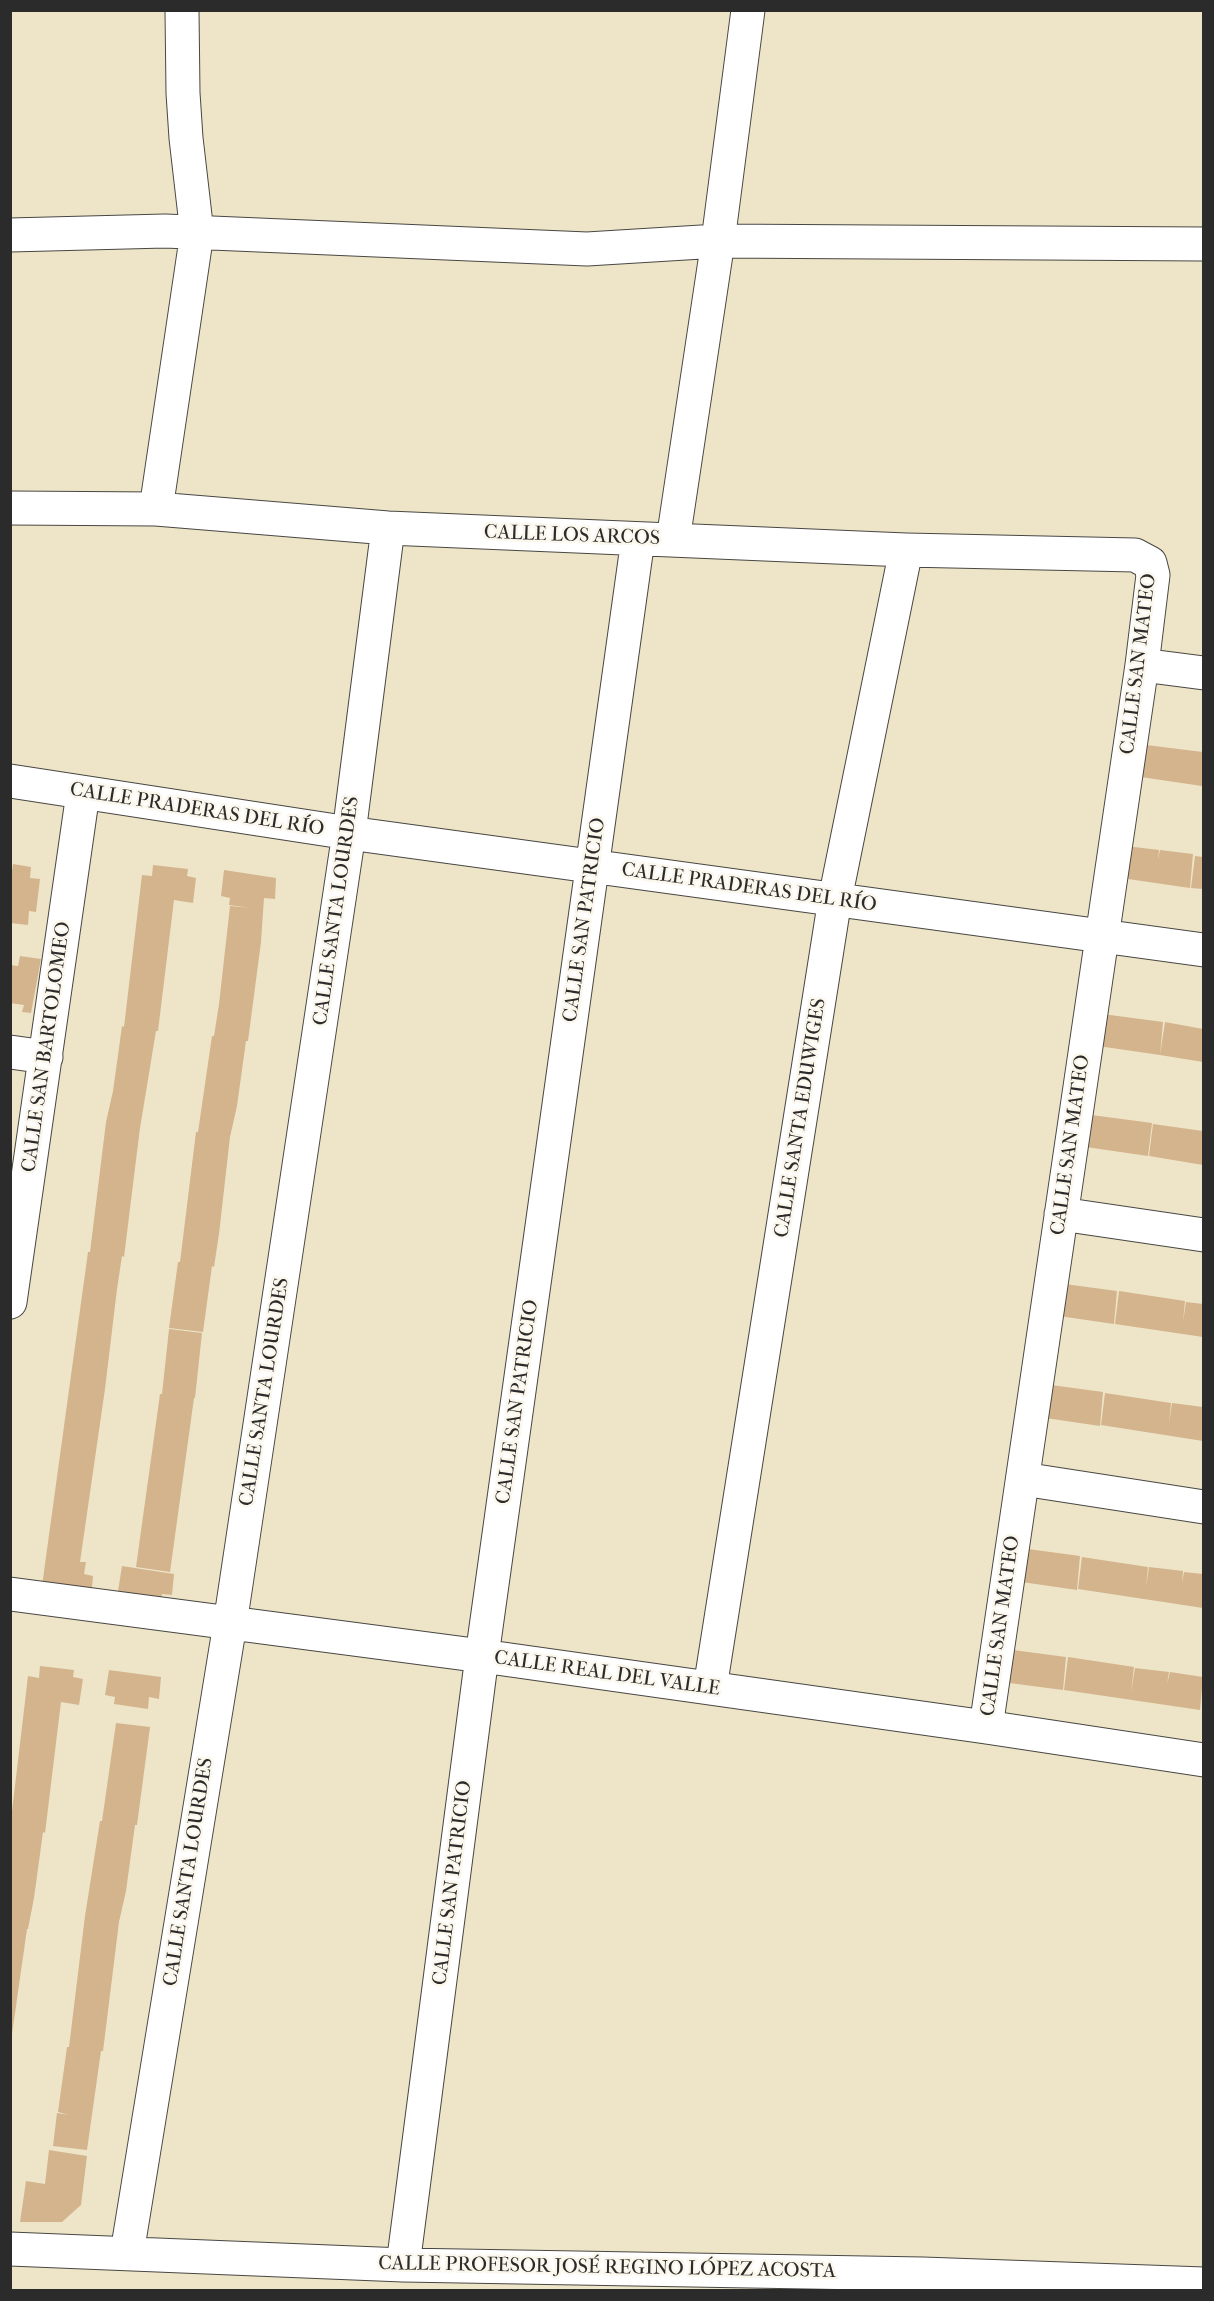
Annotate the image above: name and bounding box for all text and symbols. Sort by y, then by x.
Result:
street label: CALLE LOS ARCOS [484,521,660,551]
street label: CALLE SAN MATEO [1116,572,1162,756]
street label: CALLE PRADERAS DEL RÍO [68,778,326,842]
street label: CALLE SANTA LOURDES [309,795,365,1027]
street label: CALLE SAN PATRICIO [559,816,611,1024]
street label: CALLE PRADERAS DEL RÍO [620,858,878,918]
street label: CALLE SAN BARTOLOMEO [18,920,76,1174]
street label: CALLE SANTA EDUWIGES [770,997,832,1239]
street label: CALLE SAN MATEO [1046,1053,1096,1237]
street label: CALLE SANTA LOURDES [235,1276,295,1508]
street label: CALLE SAN PATRICIO [492,1298,544,1506]
street label: CALLE SAN MATEO [976,1534,1026,1718]
street label: CALLE REAL DEL VALLE [493,1646,721,1702]
street label: CALLE SANTA LOURDES [159,1756,219,1988]
street label: CALLE SAN PATRICIO [429,1779,477,1987]
street label: CALLE PROFESOR JOSÉ REGINO LÓPEZ ACOSTA [378,2252,836,2284]

